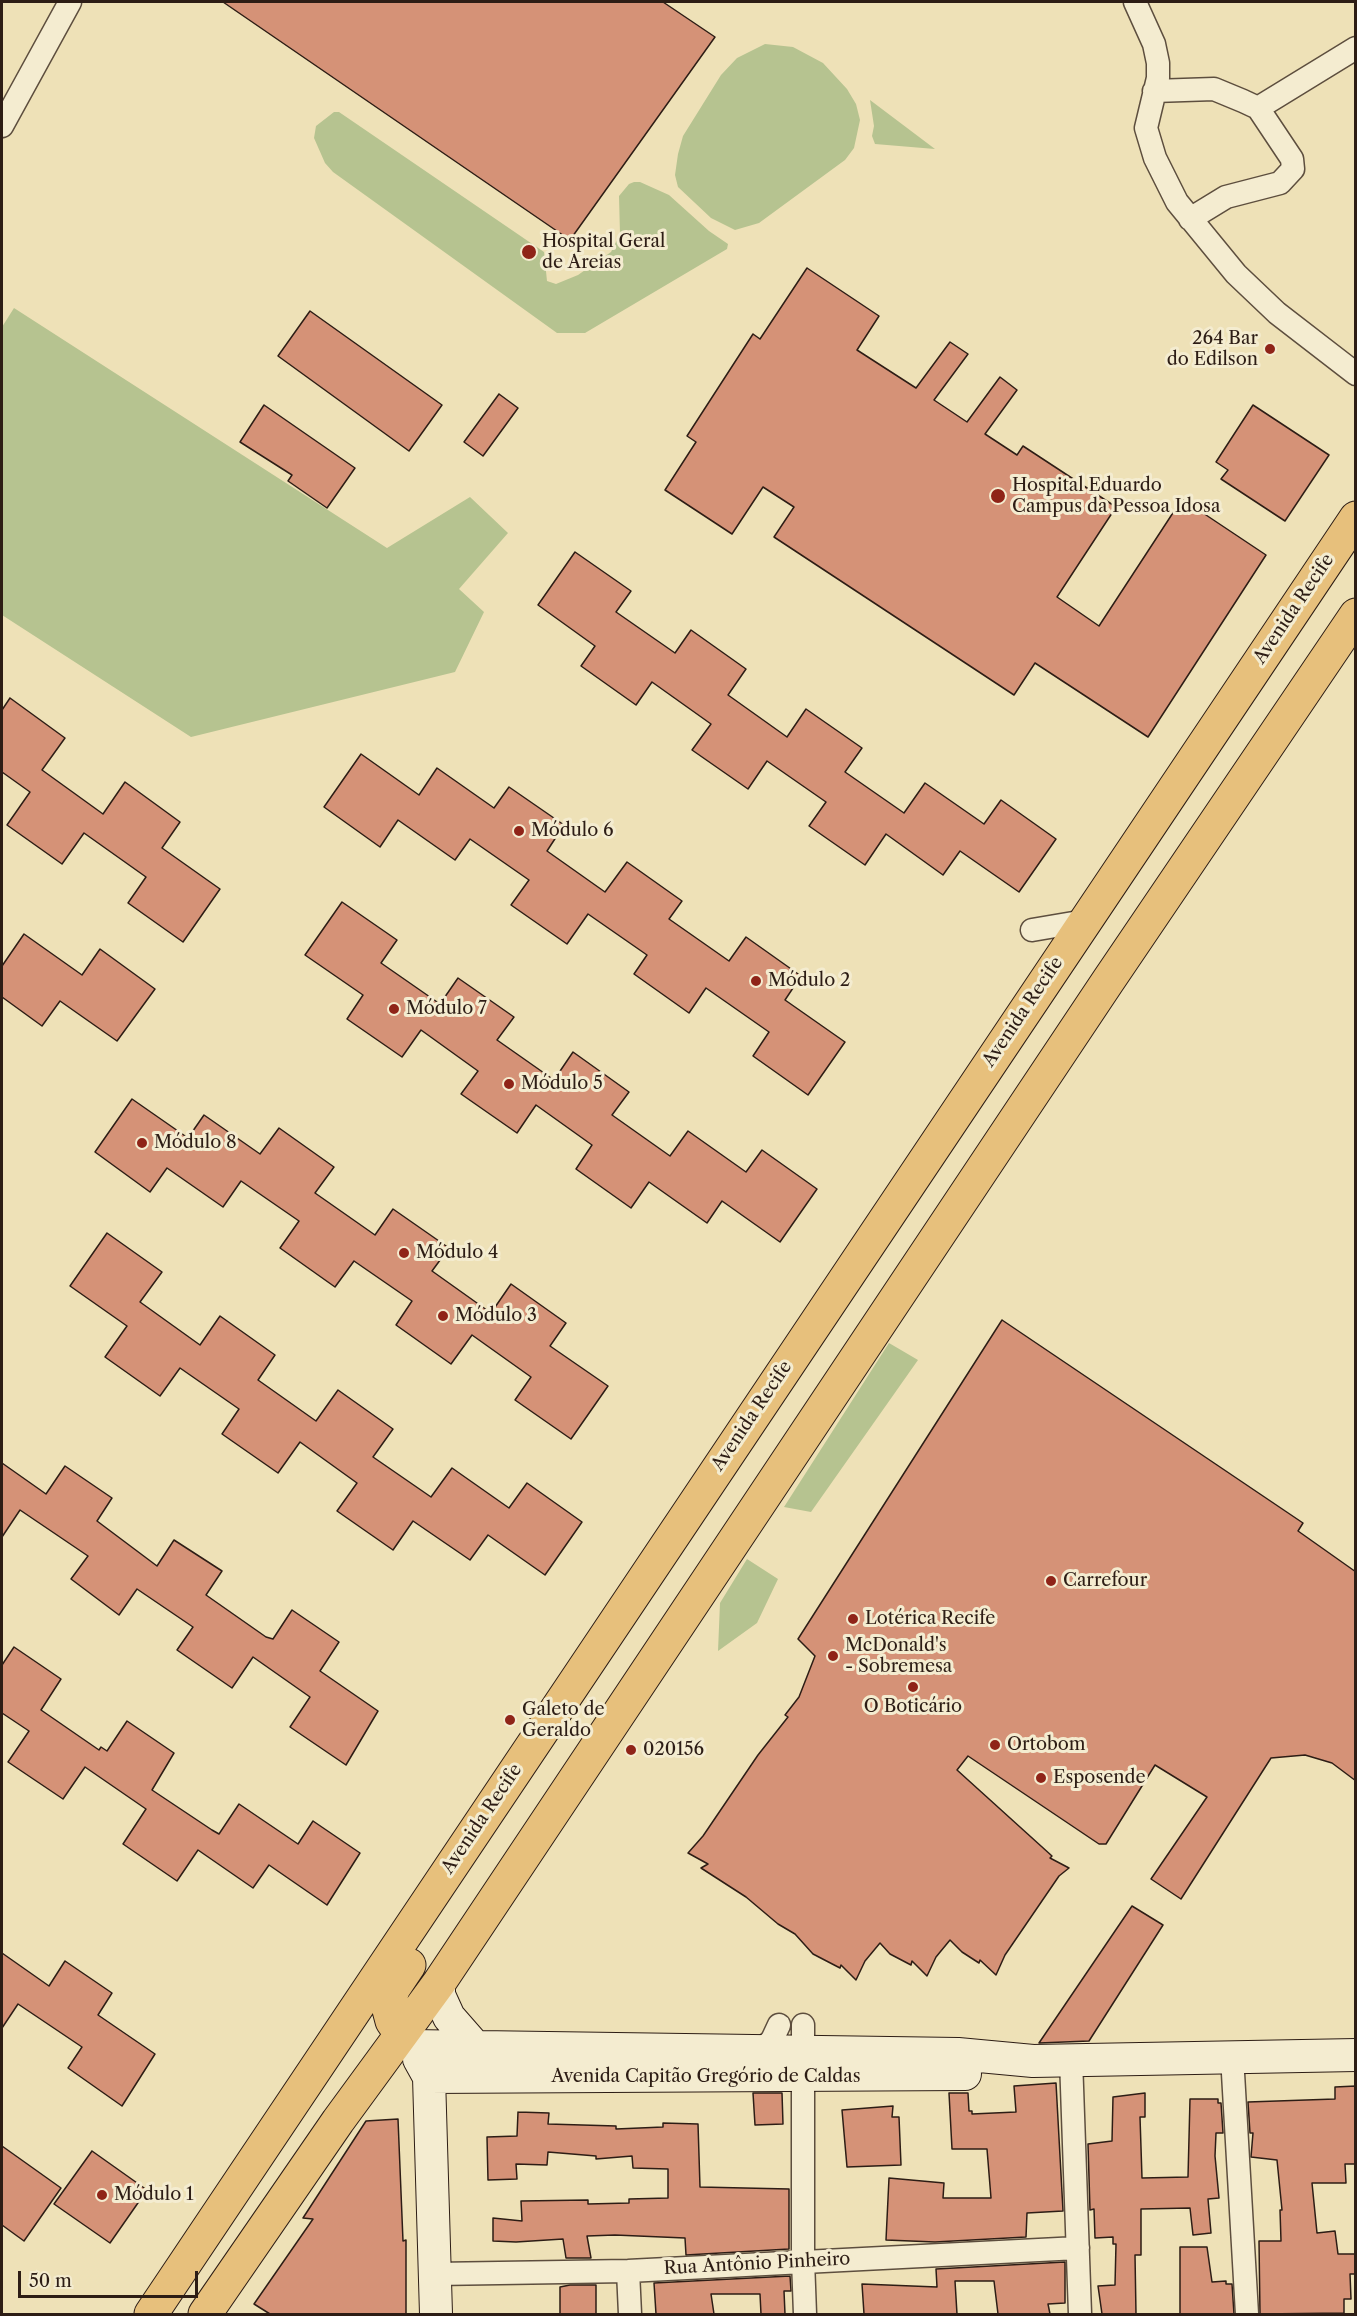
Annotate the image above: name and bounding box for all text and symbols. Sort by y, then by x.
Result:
place label: Hospital Geral de Areias [542,231,665,274]
marker: Hospital Geral de Areias [520,243,538,261]
place label: 264 Bar do Edilson [1167,328,1258,370]
marker: 264 Bar do Edilson [1263,342,1277,356]
place label: Hospital Eduardo Campus da Pessoa Idosa [1012,475,1220,518]
marker: Hospital Eduardo Campus da Pessoa Idosa [989,487,1007,505]
street label: Avenida Recife [1249,550,1339,668]
place label: Módulo 6 [531,820,614,842]
marker: Módulo 6 [512,824,526,838]
street label: Avenida Recife [978,953,1068,1071]
place label: Módulo 2 [768,970,850,992]
marker: Módulo 2 [749,974,763,988]
place label: Módulo 7 [406,998,487,1020]
marker: Módulo 7 [387,1002,401,1016]
place label: Módulo 5 [521,1073,603,1095]
marker: Módulo 5 [502,1077,516,1091]
place label: Módulo 8 [154,1132,237,1154]
marker: Módulo 8 [135,1136,149,1150]
place label: Módulo 4 [416,1242,498,1264]
marker: Módulo 4 [397,1246,411,1260]
place label: Módulo 3 [455,1305,537,1327]
marker: Módulo 3 [436,1309,450,1323]
street label: Avenida Recife [707,1357,797,1475]
place label: Carrefour [1063,1570,1147,1592]
marker: Carrefour [1044,1574,1058,1588]
place label: Lotérica Recife [865,1608,995,1630]
marker: Lotérica Recife [846,1612,860,1626]
place label: McDonald's - Sobremesa [845,1635,952,1678]
marker: McDonald's - Sobremesa [826,1649,840,1663]
marker: O Boticário [906,1680,920,1694]
place label: O Boticário [864,1696,962,1718]
place label: Galeto de Geraldo [522,1699,605,1742]
marker: Galeto de Geraldo [503,1713,517,1727]
place label: Ortobom [1007,1734,1086,1756]
marker: Ortobom [988,1738,1002,1752]
place label: 020156 [643,1739,704,1761]
marker: 020156 [624,1743,638,1757]
street label: Avenida Recife [437,1760,527,1878]
place label: Esposende [1053,1767,1146,1789]
marker: Esposende [1034,1771,1048,1785]
street label: Avenida Capitão Gregório de Caldas [551,2066,861,2088]
place label: Módulo 1 [114,2184,194,2206]
marker: Módulo 1 [95,2188,109,2202]
street label: Rua Antônio Pinheiro [663,2248,851,2280]
scale bar [21,2259,201,2297]
text: 50 m [29,2270,72,2292]

